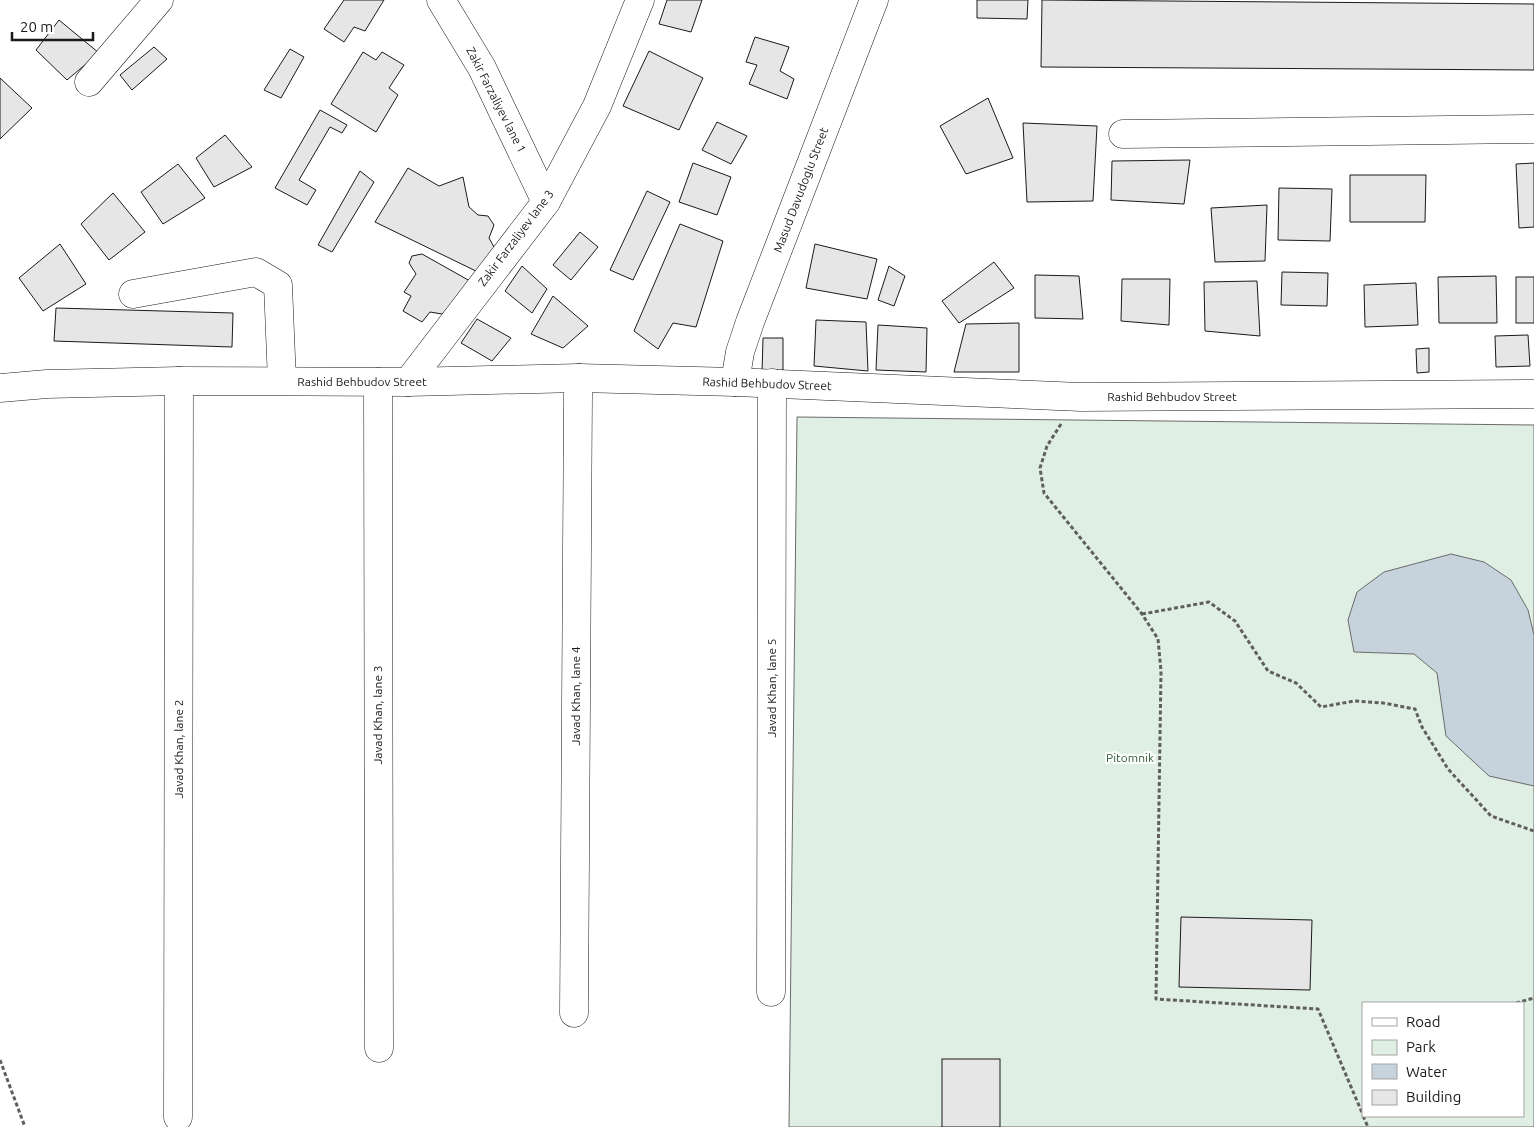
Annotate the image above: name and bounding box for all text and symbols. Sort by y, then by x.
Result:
scale bar [12,10,94,42]
text: 20 m [20,18,53,35]
street label: Zakir Farzaliyev lane 1 [464,45,529,155]
street label: Masud Davudoglu Street [771,125,831,254]
street label: Zakir Farzaliyev lane 3 [475,187,556,288]
street label: Rashid Behbudov Street [297,375,427,388]
street label: Rashid Behbudov Street [702,375,832,392]
street label: Rashid Behbudov Street [1107,390,1237,403]
street label: Javad Khan, lane 5 [765,638,778,738]
street label: Javad Khan, lane 4 [569,646,582,746]
street label: Javad Khan, lane 3 [371,665,384,765]
street label: Javad Khan, lane 2 [172,699,185,799]
park label: Pitomnik [1106,751,1154,764]
legend [1362,1002,1524,1117]
text: Road [1406,1013,1441,1030]
text: Park [1406,1038,1436,1055]
text: Water [1406,1063,1447,1080]
text: Building [1406,1088,1461,1105]

